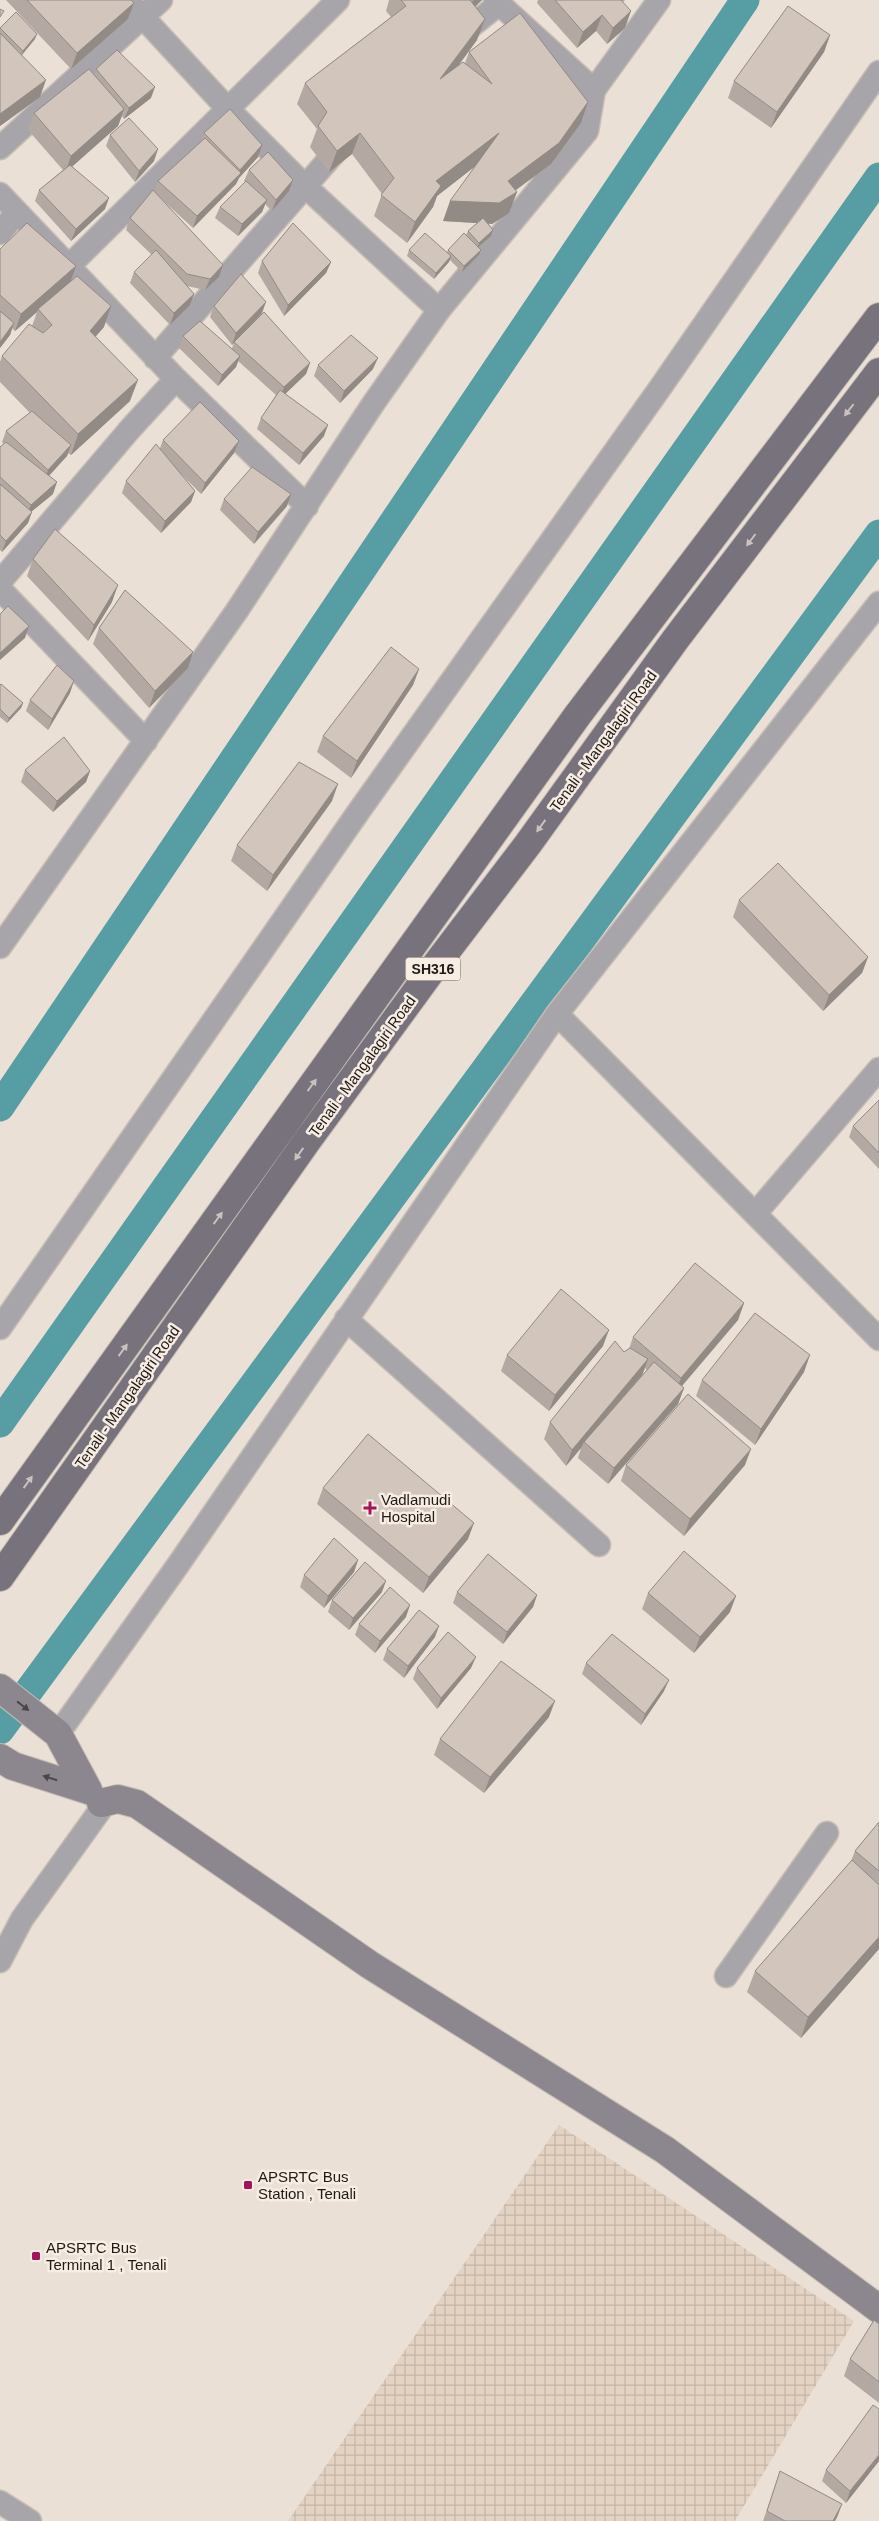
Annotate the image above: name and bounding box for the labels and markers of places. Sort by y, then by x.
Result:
place label: Vadlamudi Hospital [381,1491,451,1525]
marker: Vadlamudi Hospital [363,1501,377,1515]
place label: APSRTC Bus Station , Tenali [258,2168,356,2202]
marker: APSRTC Bus Station , Tenali [242,2179,254,2191]
place label: APSRTC Bus Terminal 1 , Tenali [46,2239,167,2273]
marker: APSRTC Bus Terminal 1 , Tenali [30,2250,42,2262]

